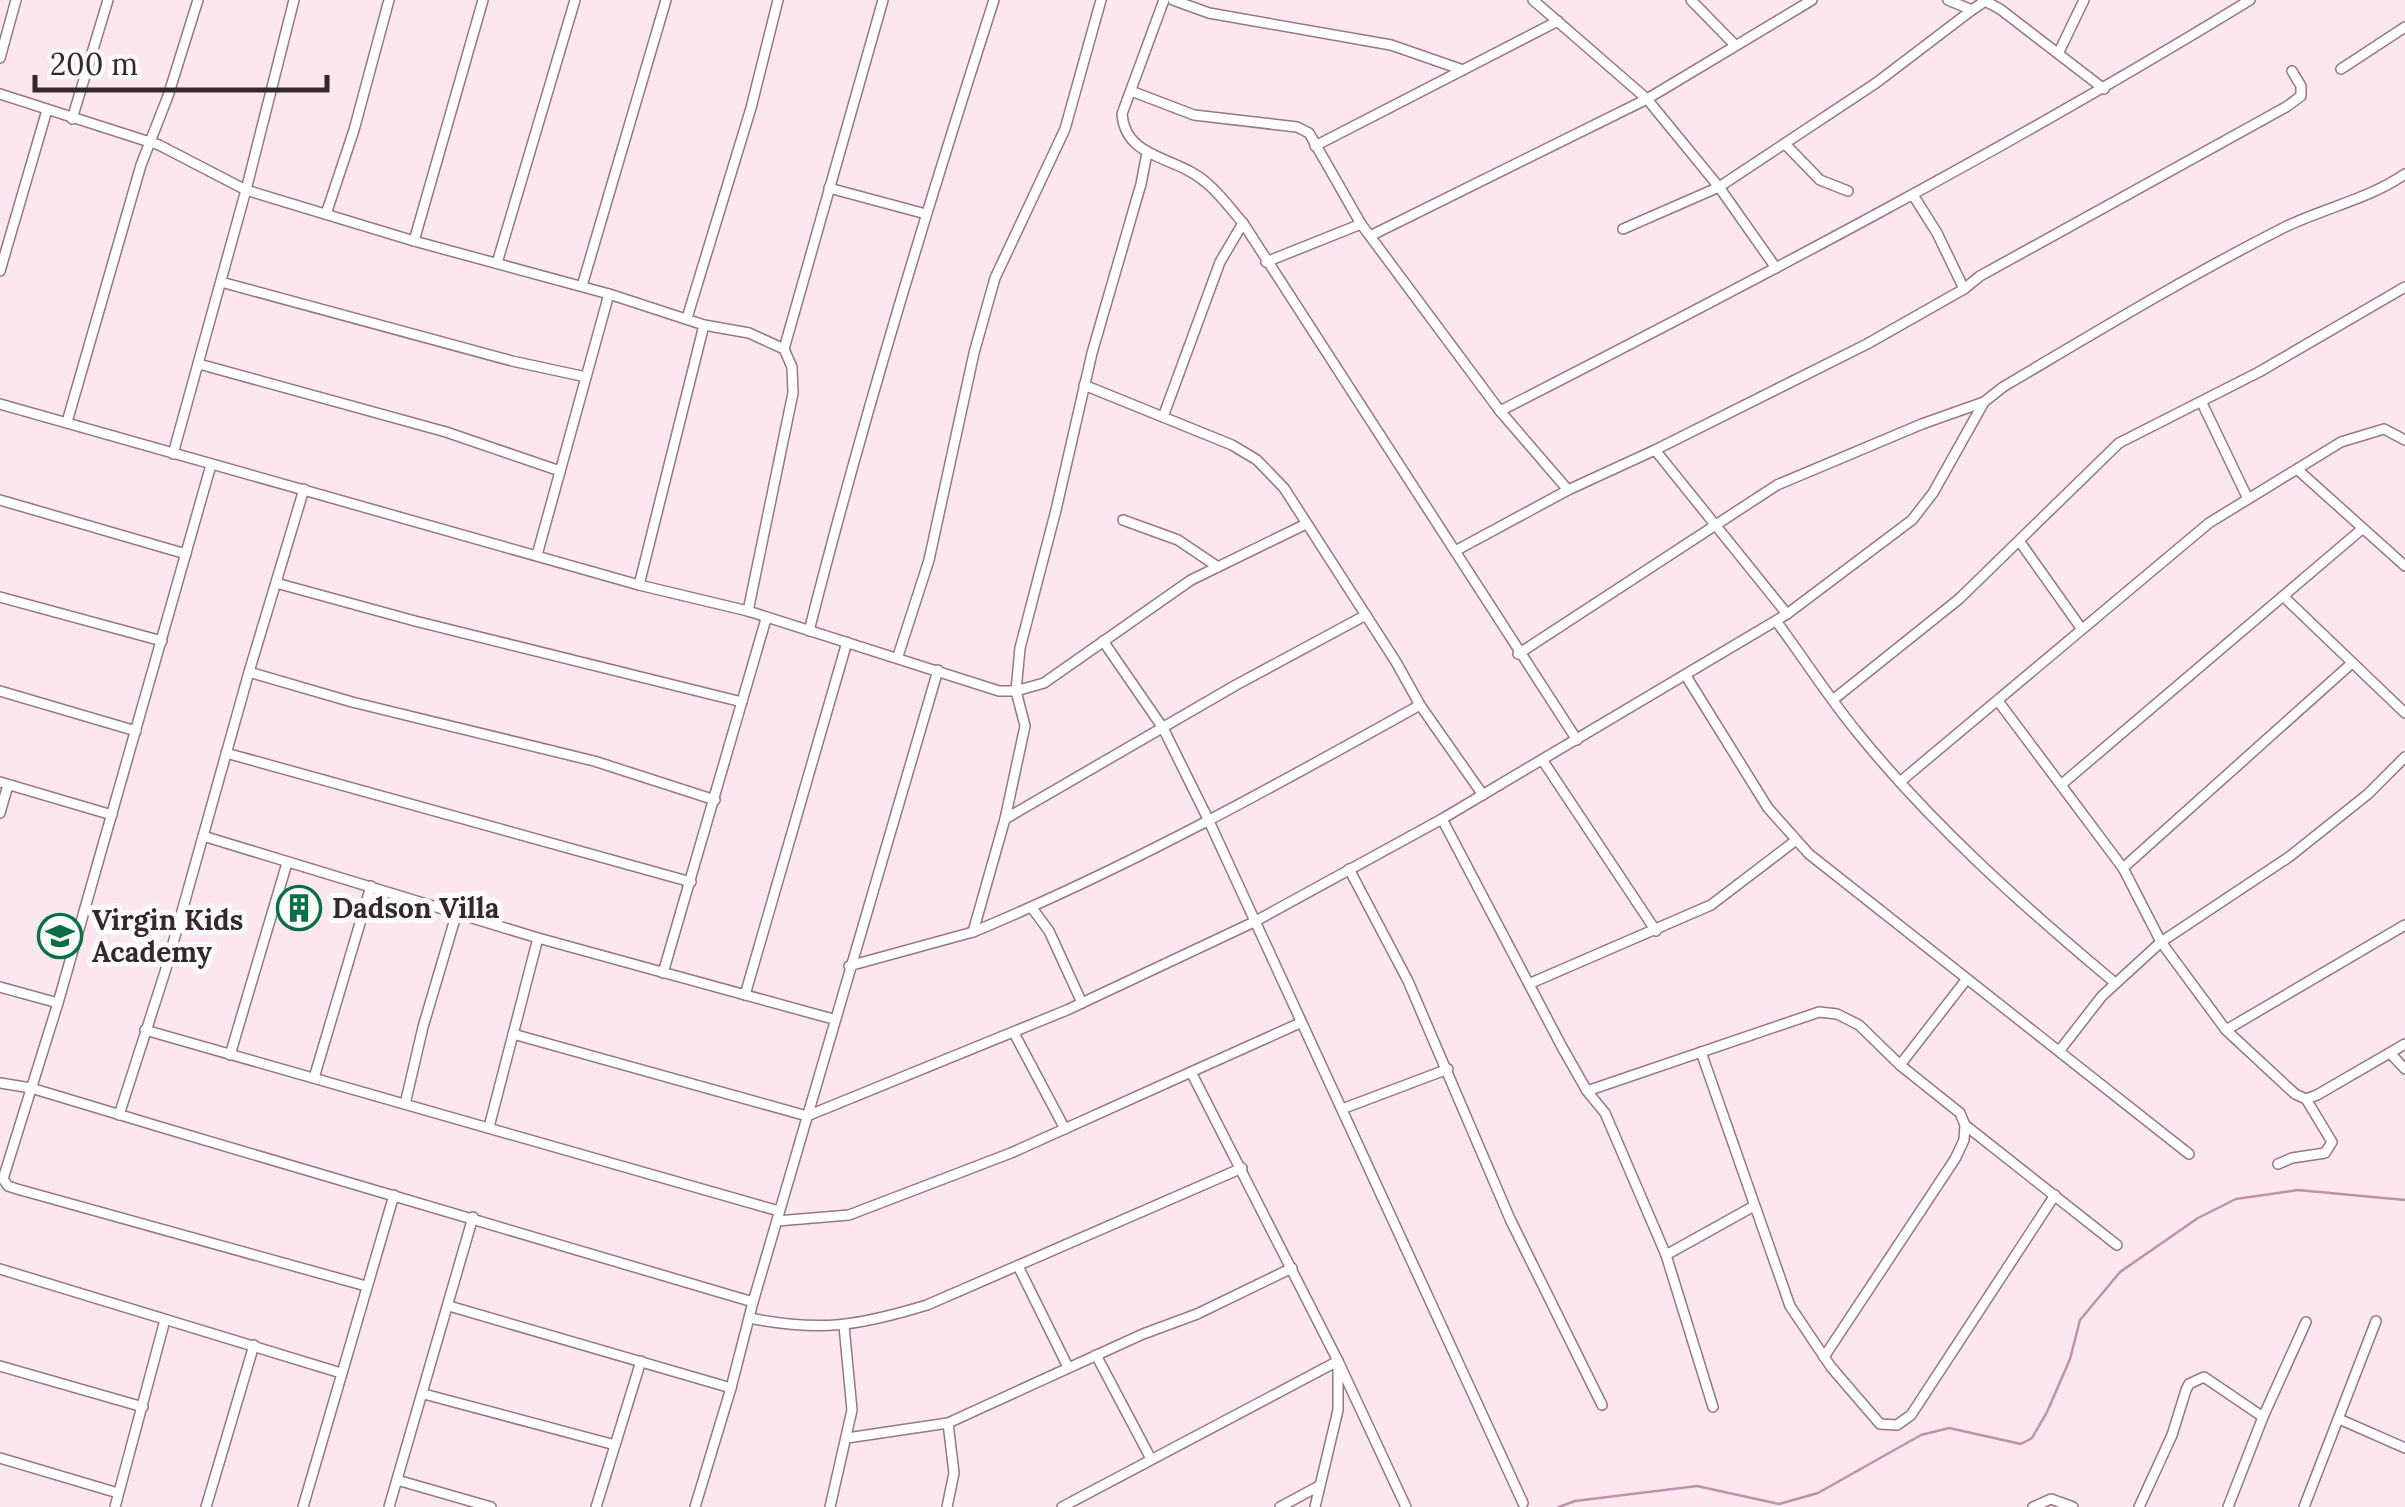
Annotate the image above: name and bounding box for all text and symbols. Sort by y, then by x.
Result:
scale bar [35,30,328,92]
text: 200 m [50,45,138,83]
building icon: Dadson Villa [276,885,322,931]
place label: Dadson Villa [332,890,500,926]
place label: Virgin Kids Academy [92,902,243,970]
school or university icon: Virgin Kids Academy [37,913,83,959]

